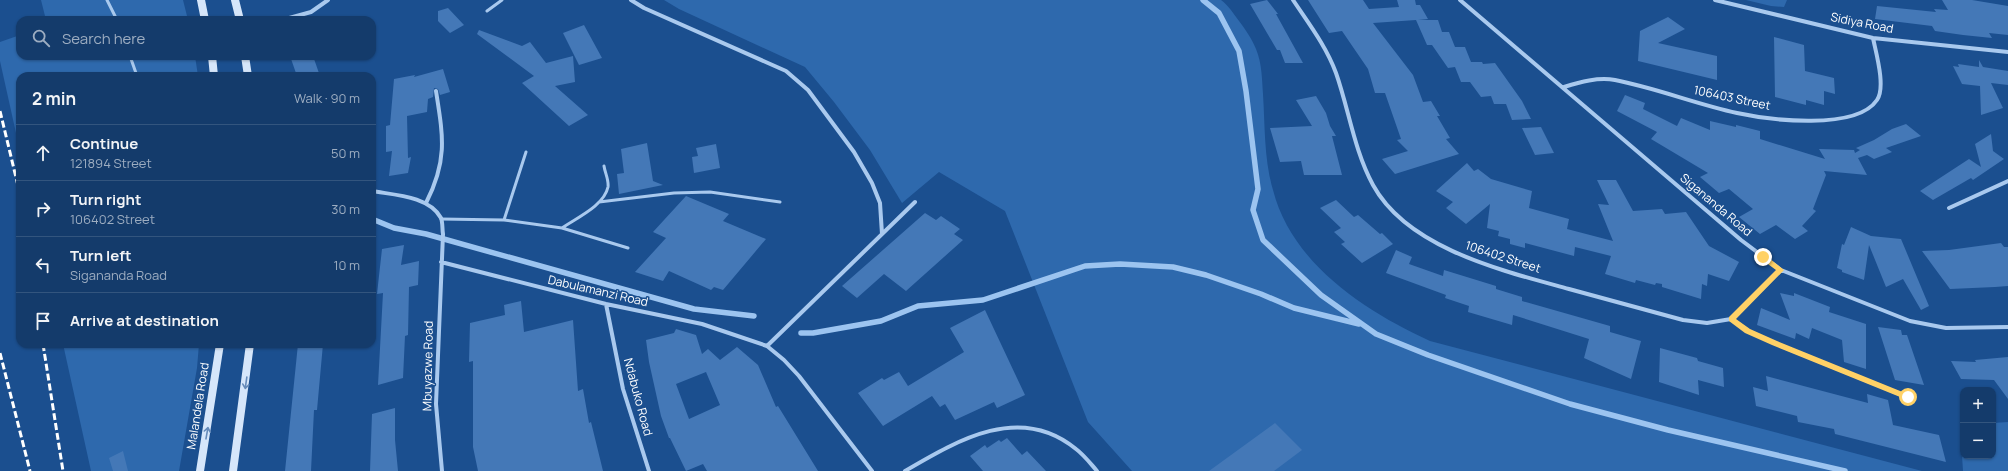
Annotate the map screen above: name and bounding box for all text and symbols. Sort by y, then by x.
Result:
street label: Sidiya Road [1829,8,1895,37]
search box [16,16,376,60]
icon: search [30,27,52,49]
text: Search here [62,28,145,49]
street label: 106403 Street [1692,81,1772,114]
text: 2 min [32,87,76,110]
text: Walk · 90 m [294,89,360,107]
text: Continue [70,133,138,154]
icon: ahead [32,142,54,164]
text: 50 m [331,144,360,162]
text: 121894 Street [70,154,152,172]
street label: Sigananda Road [1677,169,1756,240]
text: Turn right [70,189,141,210]
icon: right [32,198,54,220]
text: 30 m [331,200,360,218]
text: 106402 Street [70,210,155,228]
street label: 106402 Street [1463,236,1543,277]
text: Turn left [70,245,132,266]
route end [1754,248,1772,266]
icon: left [32,254,54,276]
text: 10 m [333,256,360,274]
text: Sigananda Road [70,266,167,284]
street label: Dabulamanzi Road [546,271,650,310]
icon: arrive [32,310,54,332]
text: Arrive at destination [70,310,219,331]
street label: Mbuyazwe Road [418,321,437,411]
street label: Ndabuko Road [620,356,657,438]
street label: Malandela Road [182,361,213,451]
one-way arrow [242,376,250,389]
map controls [1960,387,1996,459]
button: + [1960,387,1996,423]
route start [1899,388,1917,406]
button: − [1960,423,1996,459]
one-way arrow [203,427,211,440]

